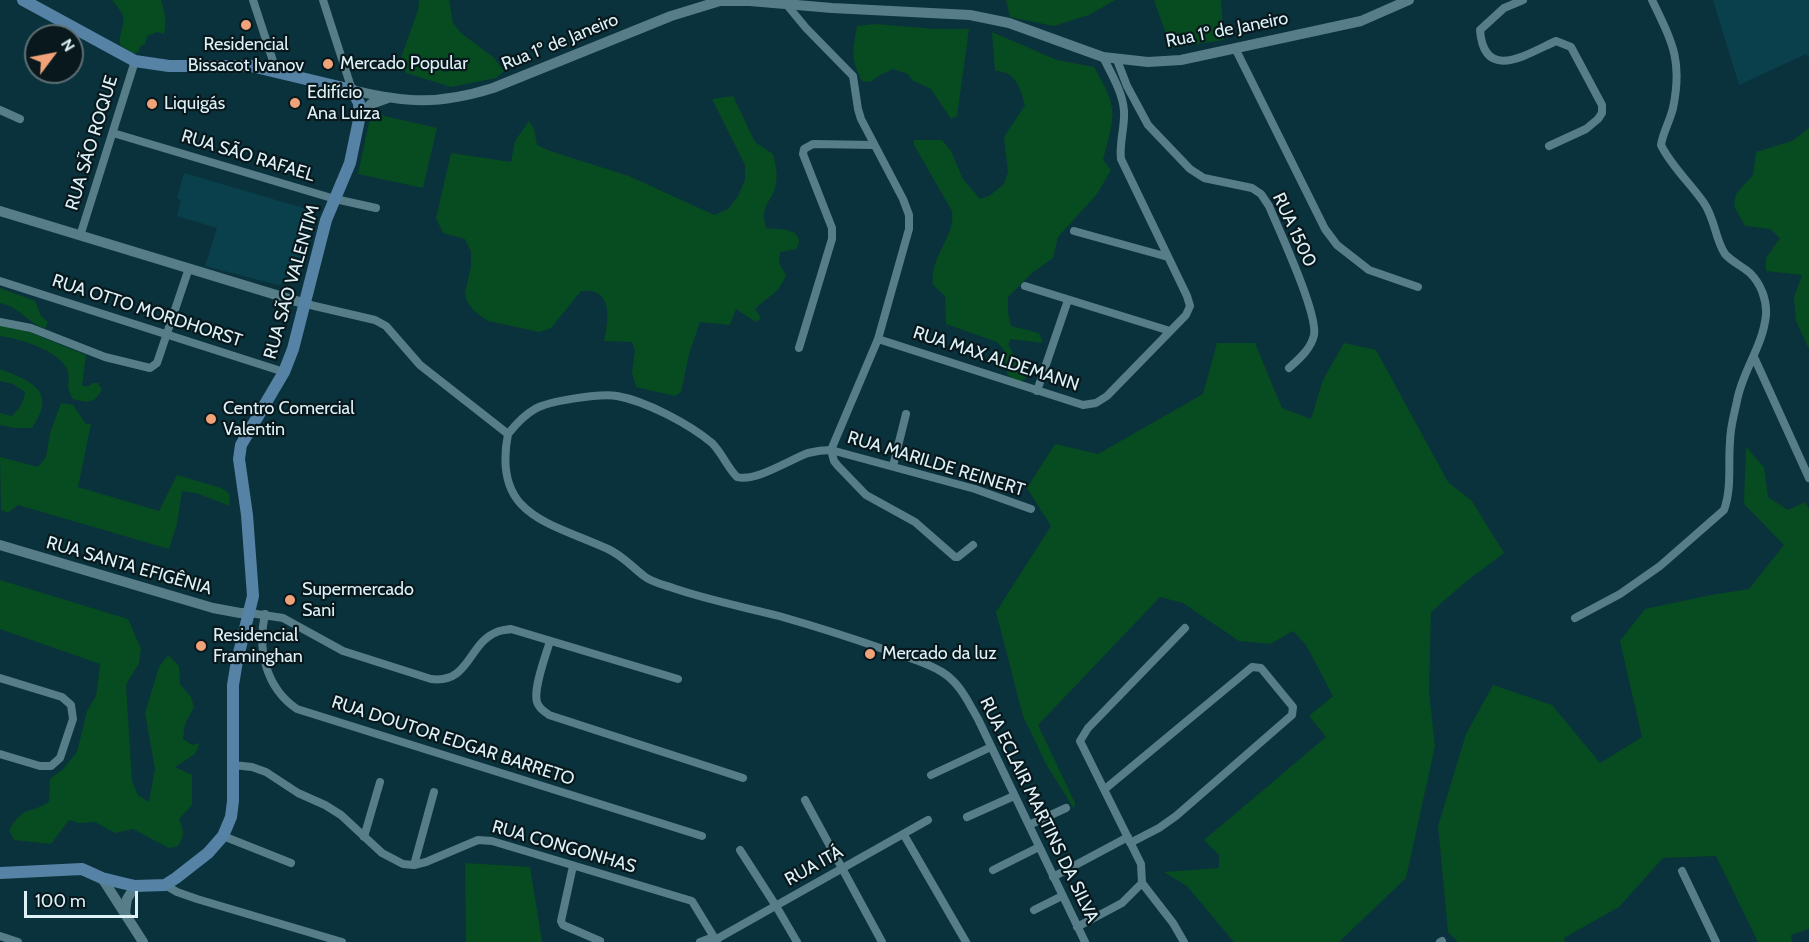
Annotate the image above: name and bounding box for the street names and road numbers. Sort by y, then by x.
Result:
street label: Rua 1º de Janeiro [1164,8,1290,52]
street label: Rua 1º de Janeiro [498,9,622,75]
street label: RUA SÃO ROQUE [61,73,123,213]
street label: RUA SÃO RAFAEL [179,125,317,187]
street label: RUA 1500 [1267,189,1321,271]
street label: RUA SÃO VALENTIM [260,202,324,362]
street label: RUA OTTO MORDHORST [49,270,245,352]
street label: RUA MAX ALDEMANN [910,322,1082,396]
street label: RUA MARILDE REINERT [845,427,1027,501]
street label: RUA SANTA EFIGÊNIA [44,532,214,600]
street label: RUA DOUTOR EDGAR BARRETO [329,691,577,791]
street label: RUA ECLAIR MARTINS DA SILVA [975,694,1103,926]
street label: RUA CONGONHAS [489,816,639,878]
street label: RUA ITÁ [781,841,847,891]

